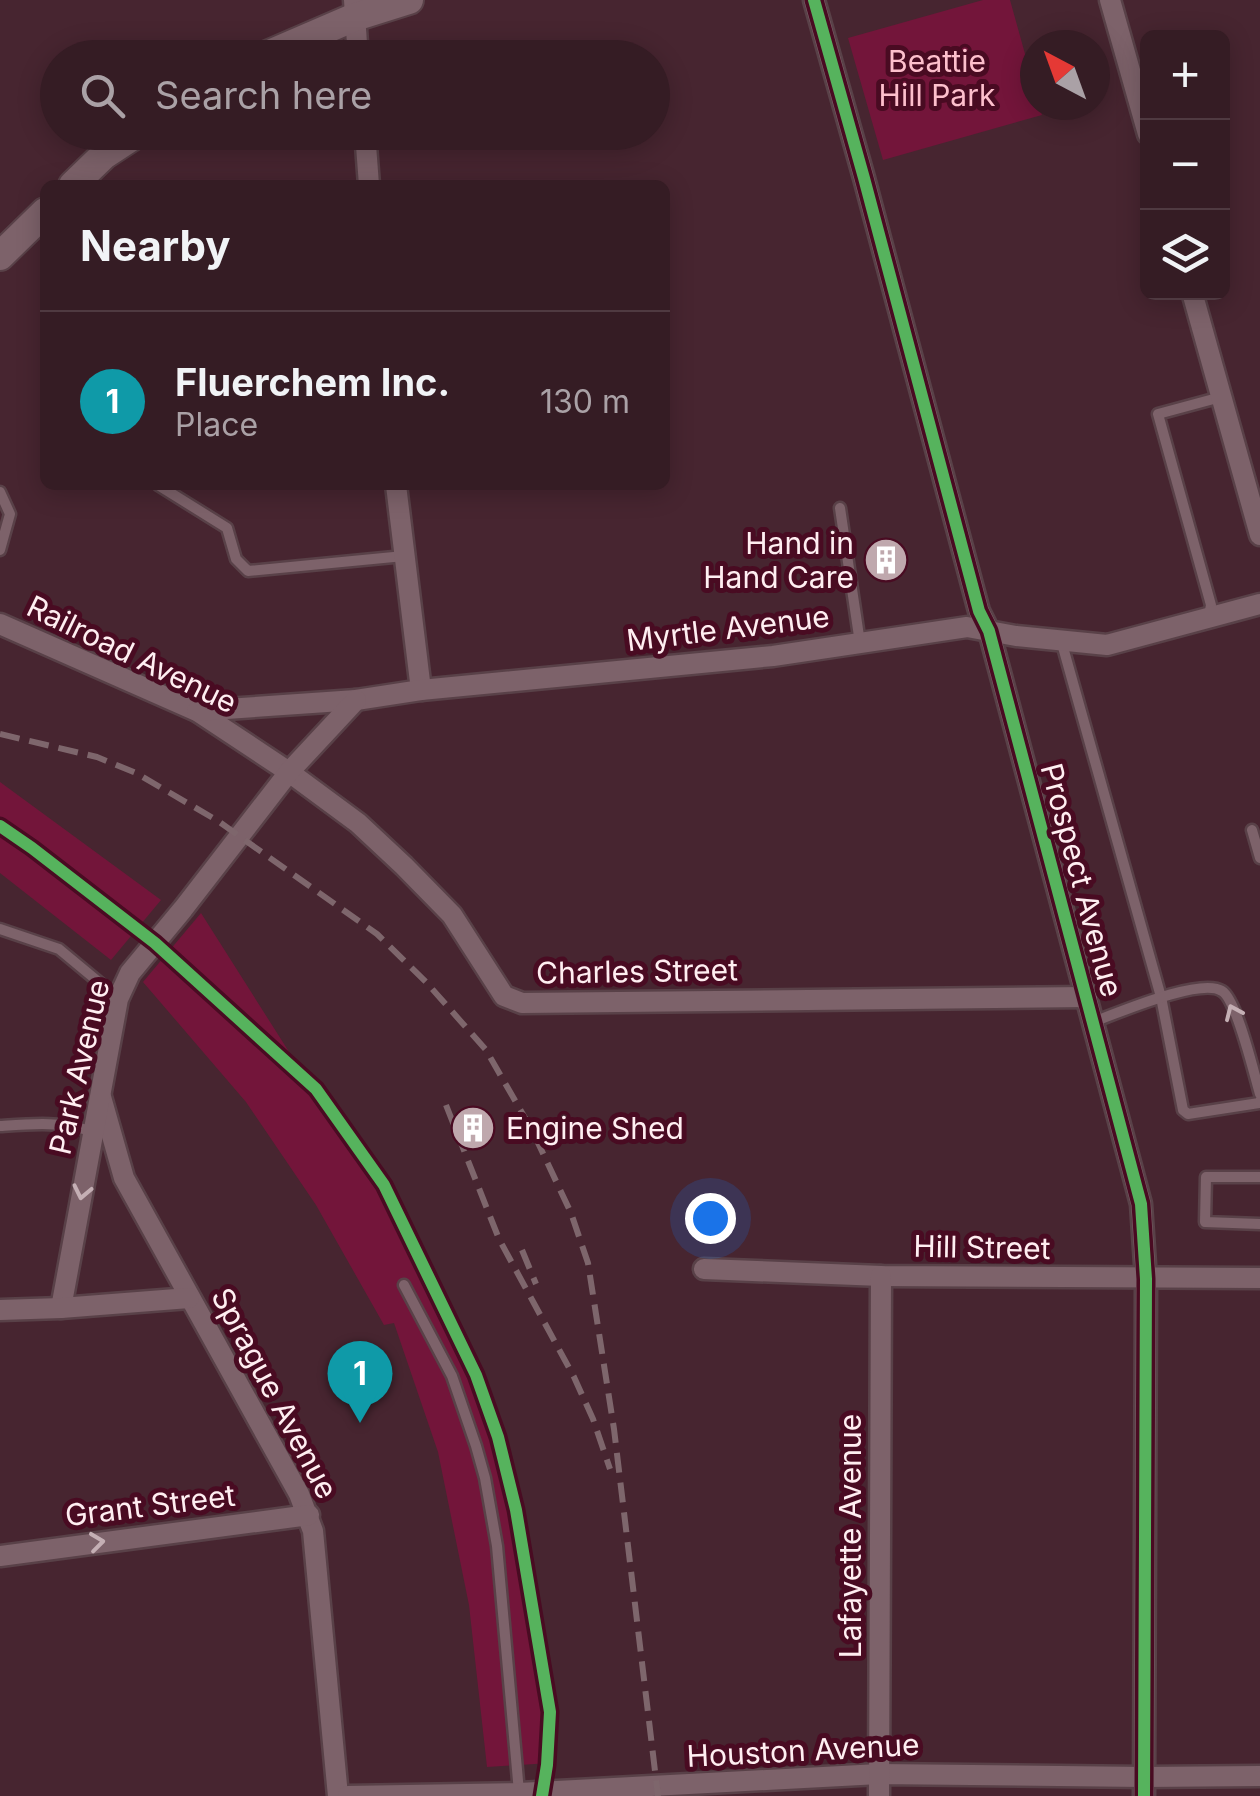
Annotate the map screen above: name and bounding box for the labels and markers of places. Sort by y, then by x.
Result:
place label: Hand in Hand Care [703,525,854,595]
building icon: Hand in Hand Care [863,537,909,583]
building icon: Engine Shed [450,1105,496,1151]
place label: Engine Shed [506,1110,684,1146]
pin: 1 [328,1340,392,1423]

